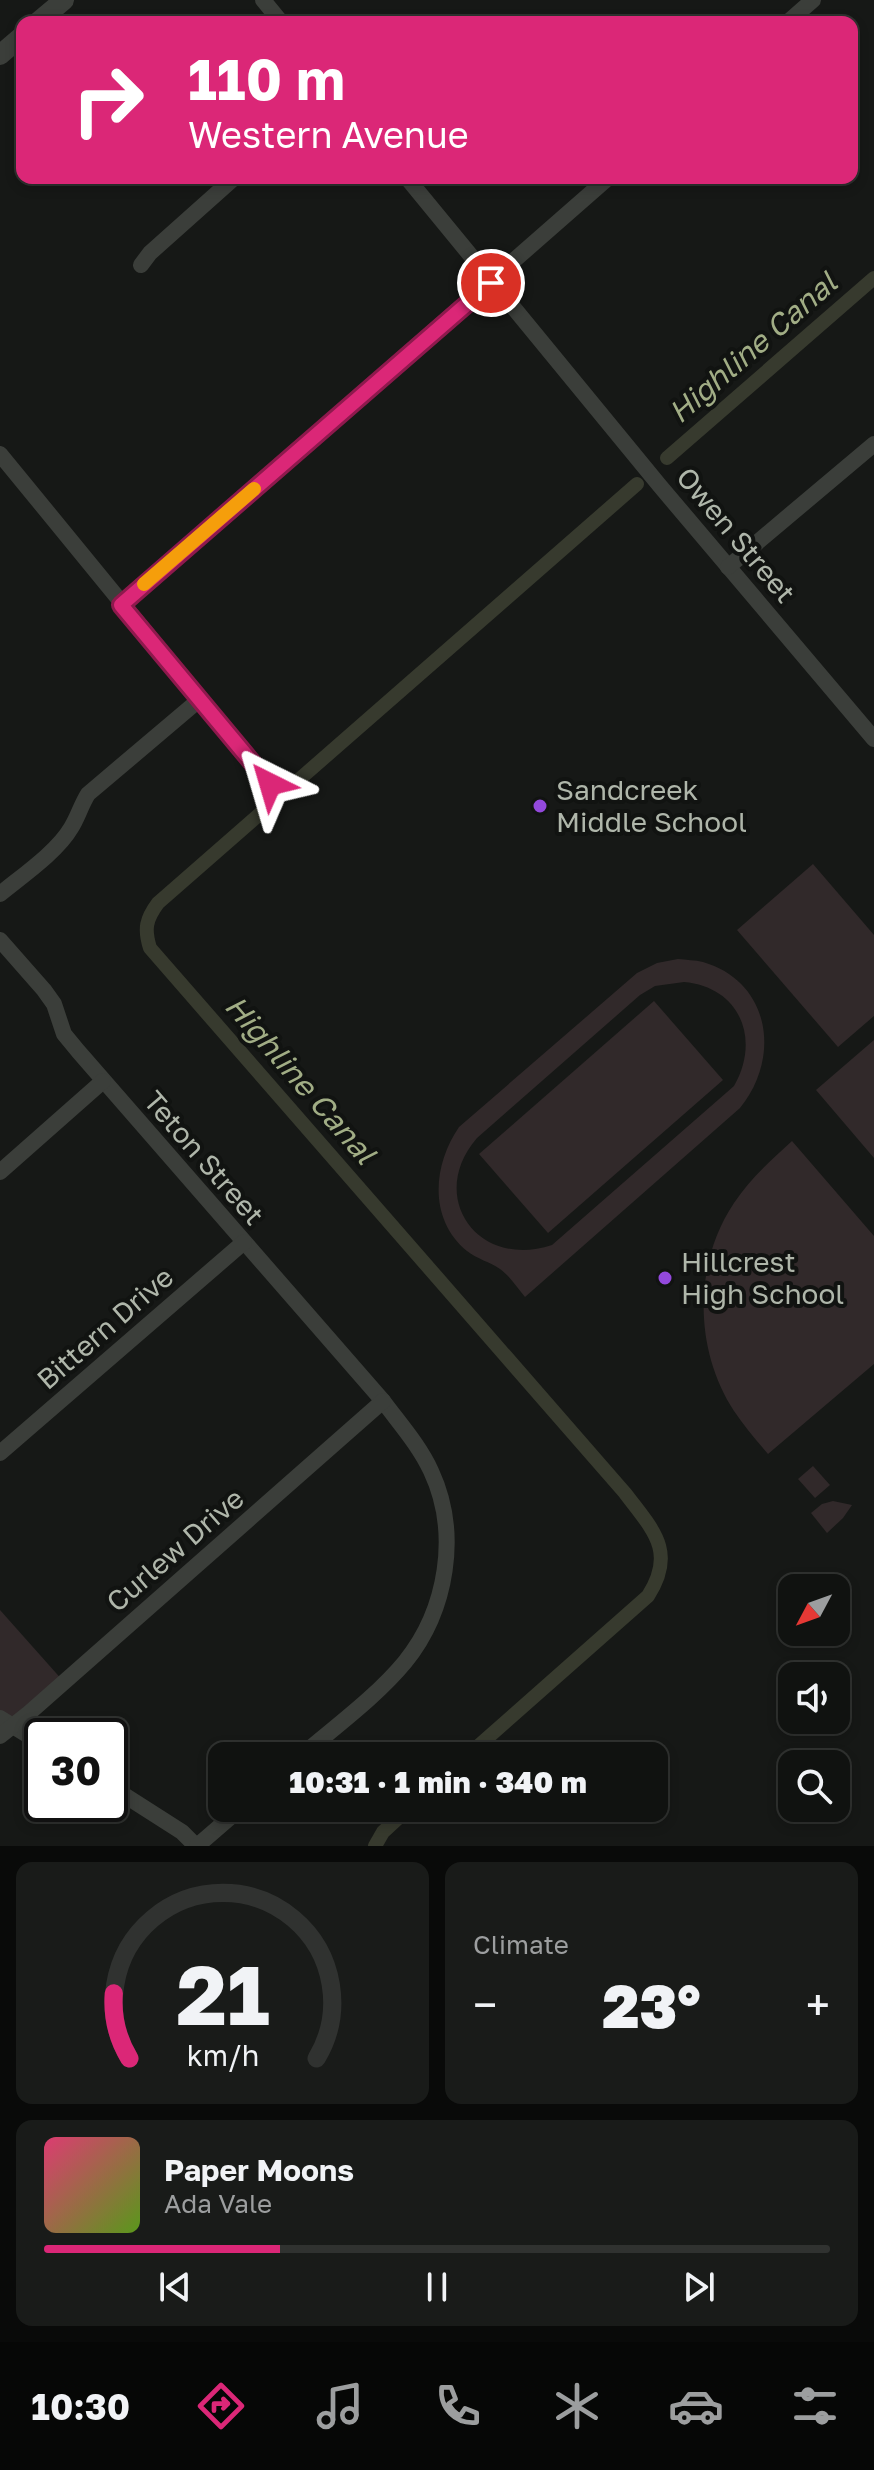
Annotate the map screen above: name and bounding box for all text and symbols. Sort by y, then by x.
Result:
text: 110 m [188,45,345,112]
icon: right [56,48,160,152]
text: Western Avenue [188,113,469,156]
pin [457,249,525,317]
icon: arrive [469,261,513,305]
water label: Highline Canal [661,264,845,430]
street label: Owen Street [670,460,803,609]
position arrow [228,742,312,826]
place label: Sandcreek Middle School [556,773,747,838]
marker: Sandcreek Middle School [531,797,549,815]
water label: Highline Canal [218,988,384,1172]
street label: Teton Street [137,1084,271,1231]
place label: Hillcrest High School [681,1245,844,1310]
street label: Bittern Drive [30,1260,179,1396]
marker: Hillcrest High School [656,1269,674,1287]
street label: Curlew Drive [99,1481,250,1618]
north arrow [778,1574,850,1646]
map controls [778,1574,850,1822]
button: sound [778,1662,850,1734]
speed limit sign: 30 [24,1718,128,1822]
button: search [778,1750,850,1822]
text: 10:31 · 1 min · 340 m [289,1764,587,1800]
text: Climate [473,1929,569,1960]
text: 21 [176,1943,269,2043]
text: 23° [602,1969,701,2041]
text: − [473,1978,497,2031]
text: + [806,1978,830,2031]
text: km/h [186,2038,259,2072]
text: Paper Moons [164,2152,354,2188]
text: Ada Vale [164,2188,272,2219]
icon: previous [153,2265,197,2309]
icon: pause [415,2265,459,2309]
icon: next [677,2265,721,2309]
icon: directions [193,2378,249,2434]
icon: music [312,2378,368,2434]
icon: phone [430,2378,486,2434]
icon: climate [549,2378,605,2434]
icon: car [668,2378,724,2434]
icon: filters [787,2378,843,2434]
text: 10:30 [31,2385,130,2428]

